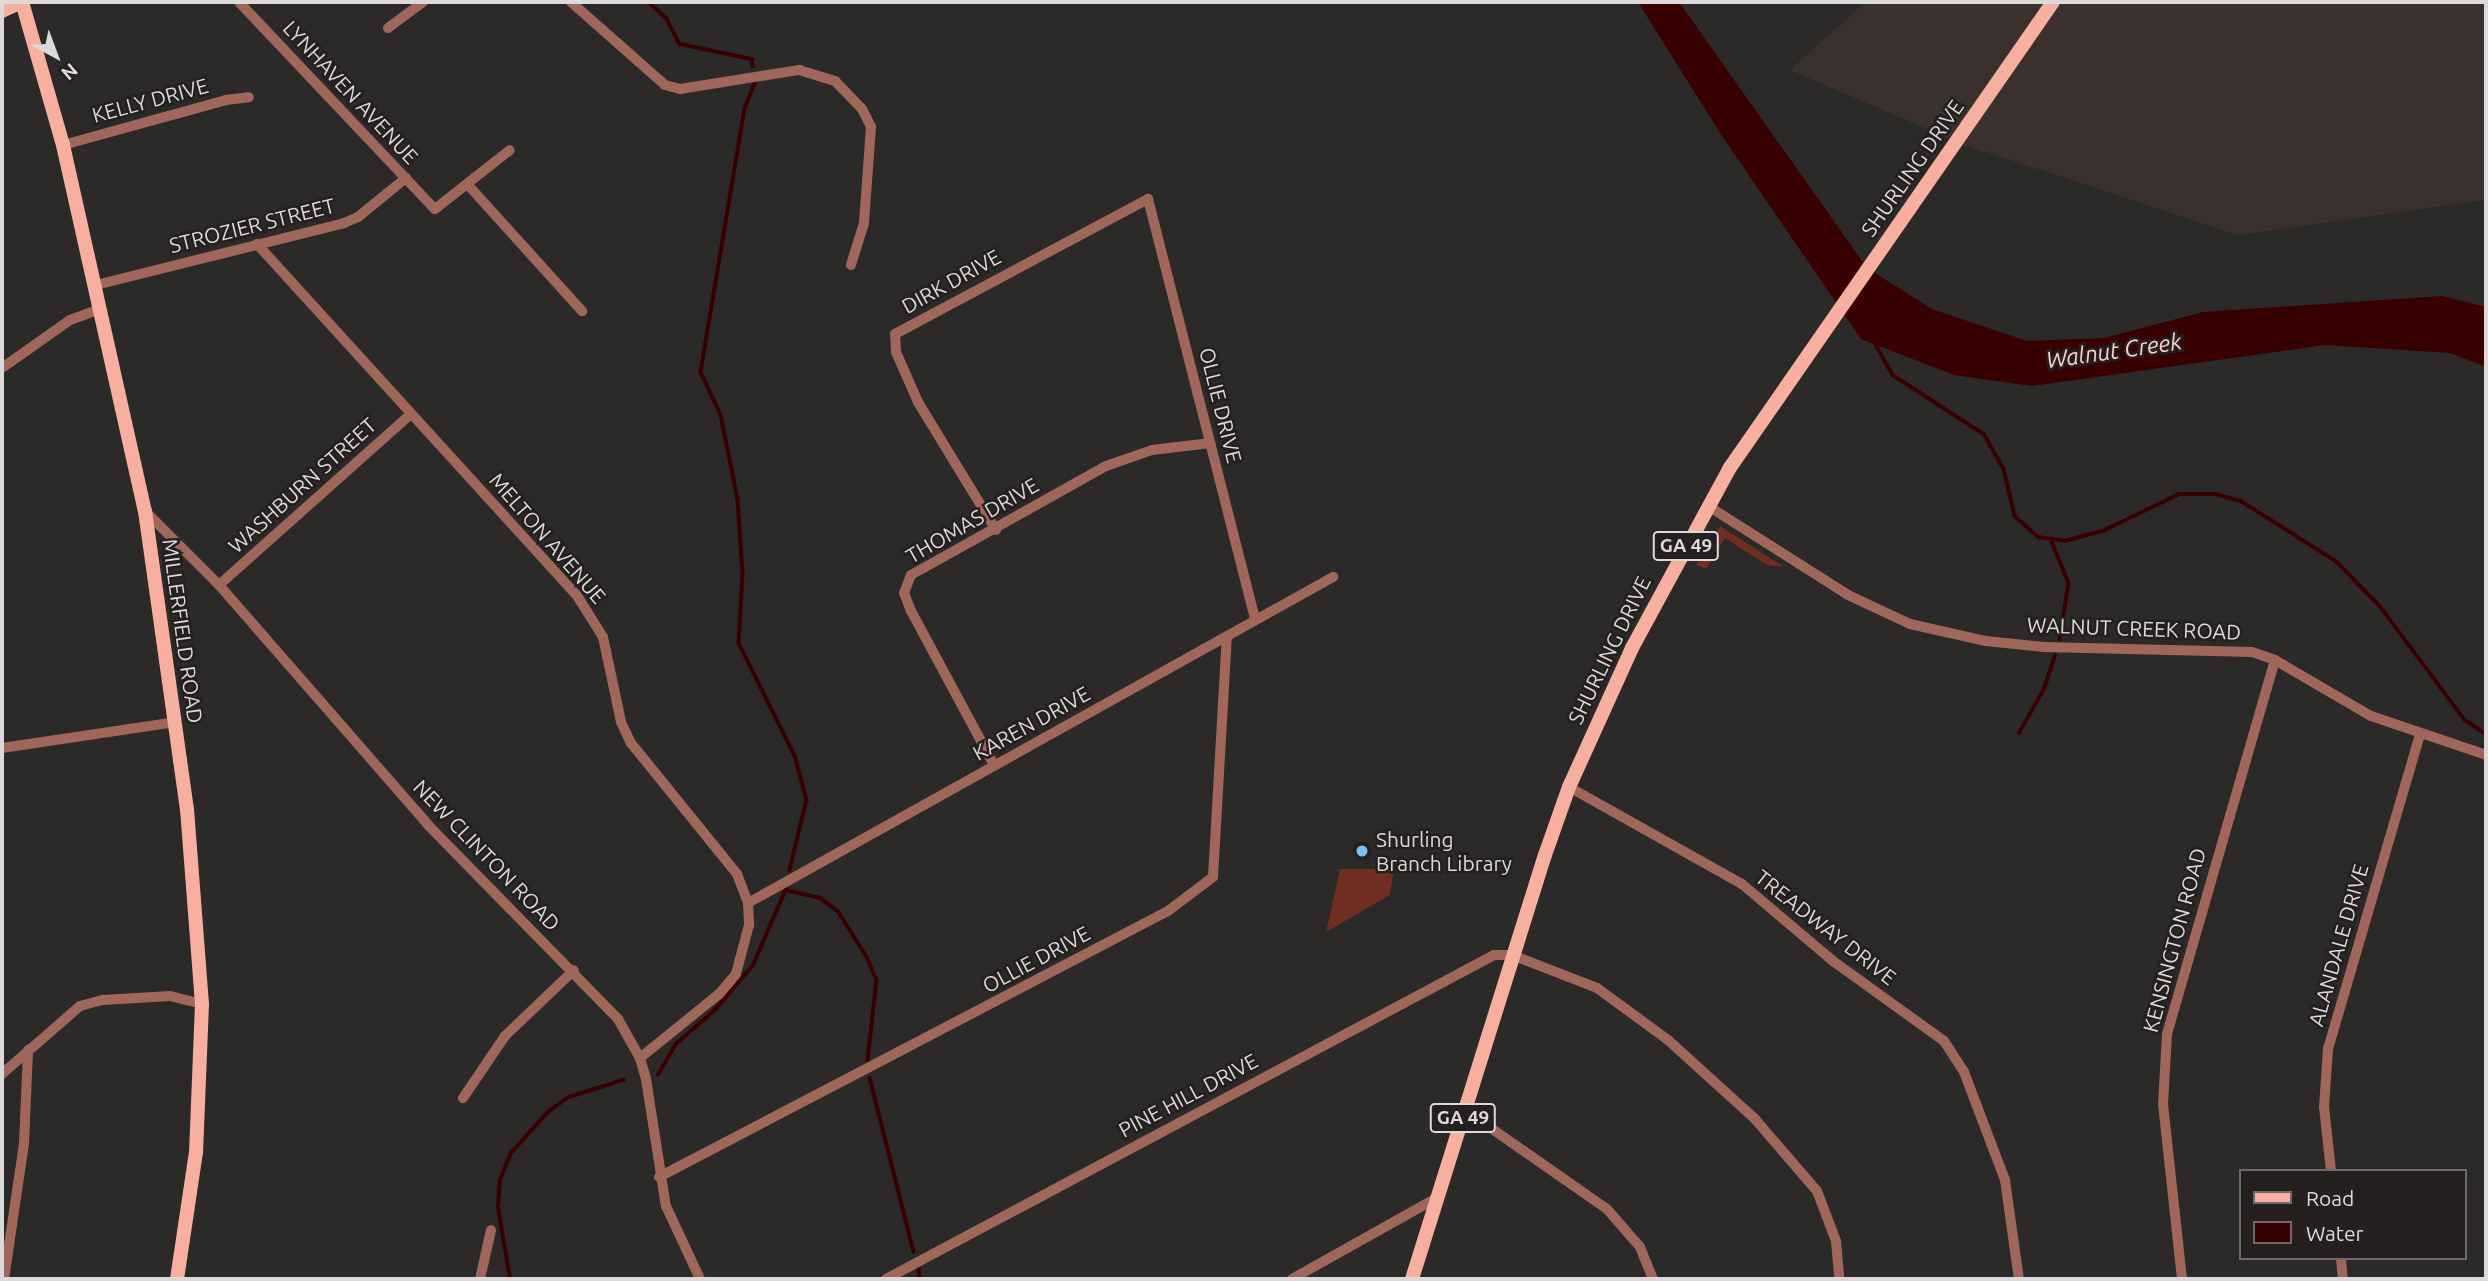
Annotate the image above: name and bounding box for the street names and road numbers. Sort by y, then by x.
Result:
street label: LYNHAVEN AVENUE [278,15,424,169]
street label: KELLY DRIVE [89,72,211,128]
street label: SHURLING DRIVE [1855,95,1969,241]
street label: STROZIER STREET [167,192,337,258]
street label: DIRK DRIVE [897,243,1005,319]
street label: OLLIE DRIVE [1194,345,1248,465]
street label: WASHBURN STREET [223,412,381,558]
street label: MELTON AVENUE [484,468,612,608]
street label: THOMAS DRIVE [901,472,1043,568]
road number: GA 49 [1653,530,1719,562]
street label: MILLERFIELD ROAD [158,537,208,725]
street label: SHURLING DRIVE [1562,572,1656,728]
street label: WALNUT CREEK ROAD [2027,612,2241,644]
street label: KAREN DRIVE [968,680,1094,766]
street label: NEW CLINTON ROAD [408,774,566,936]
street label: KENSINGTON ROAD [2137,845,2211,1035]
street label: ALANDALE DRIVE [2303,861,2373,1029]
street label: TREADWAY DRIVE [1751,864,1901,990]
street label: OLLIE DRIVE [978,920,1094,998]
street label: PINE HILL DRIVE [1114,1048,1262,1142]
road number: GA 49 [1430,1102,1496,1134]

